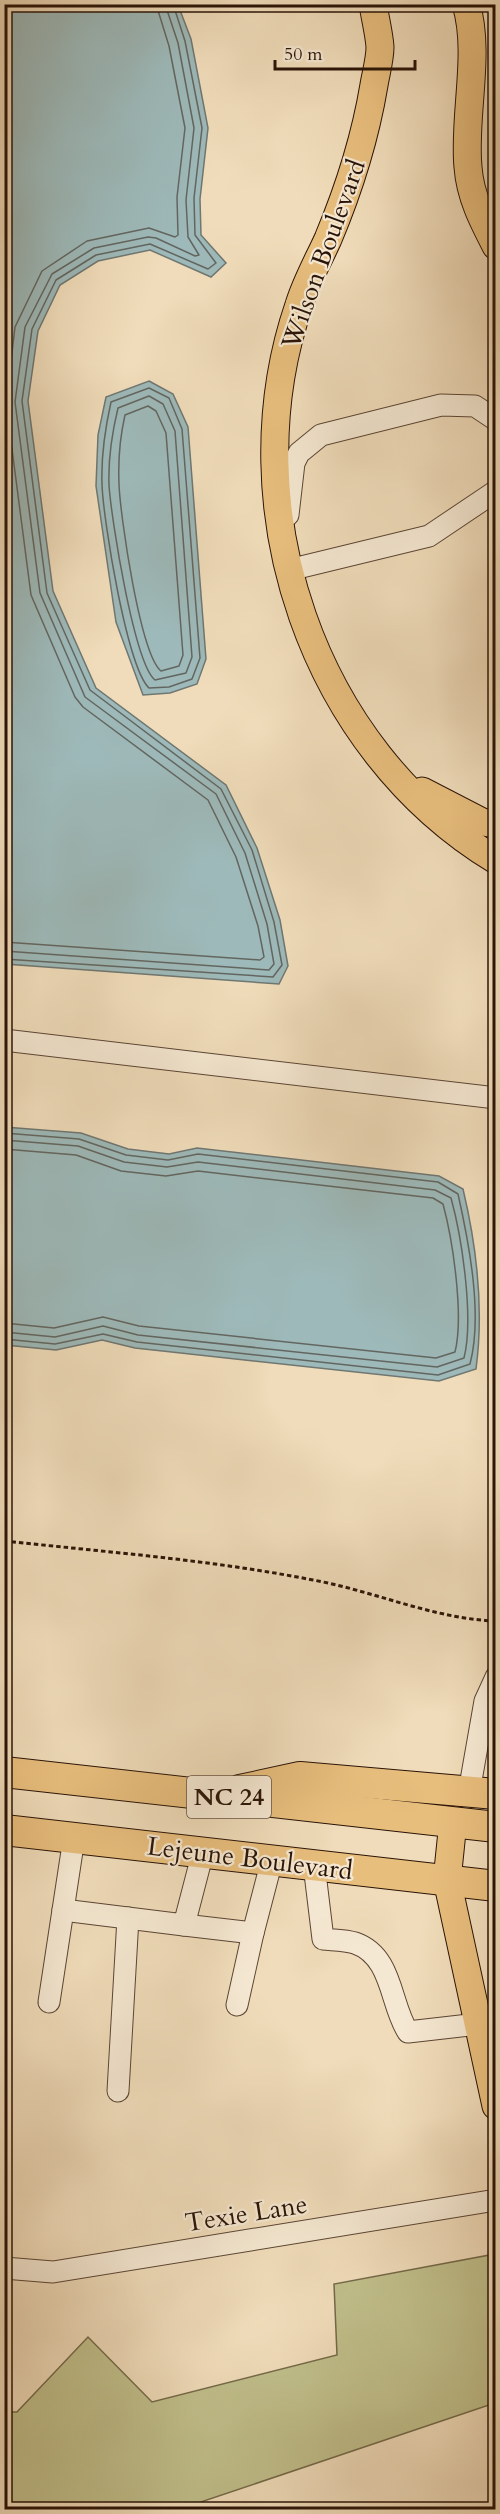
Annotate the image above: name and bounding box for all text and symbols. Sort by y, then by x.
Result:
scale bar [275,33,414,71]
text: 50 m [284,42,323,67]
street label: Wilson Boulevard [273,154,374,355]
road number: NC 24 [187,1776,271,1818]
street label: Lejeune Boulevard [145,1829,355,1888]
street label: Texie Lane [182,2187,310,2240]

